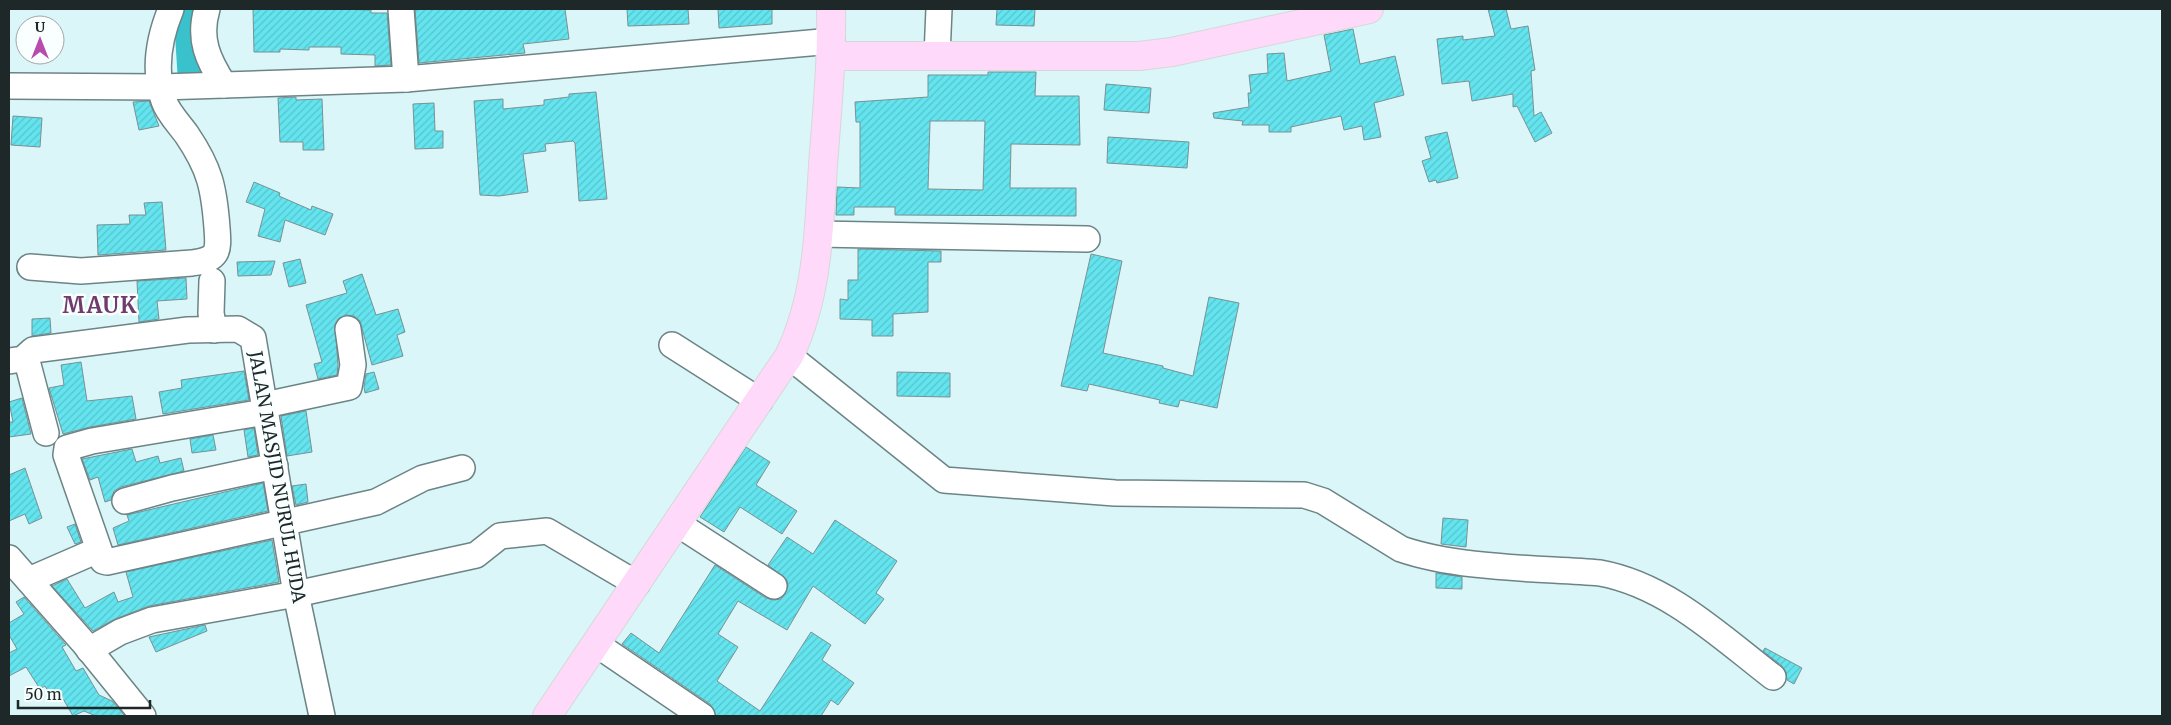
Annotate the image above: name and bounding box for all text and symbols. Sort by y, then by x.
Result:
north arrow [15,15,65,65]
text: U [35,18,46,36]
district label: MAUK [63,291,137,319]
street label: JALAN MASJID NURUL HUDA [244,348,311,605]
scale bar [18,678,150,710]
text: 50 m [25,685,62,704]

